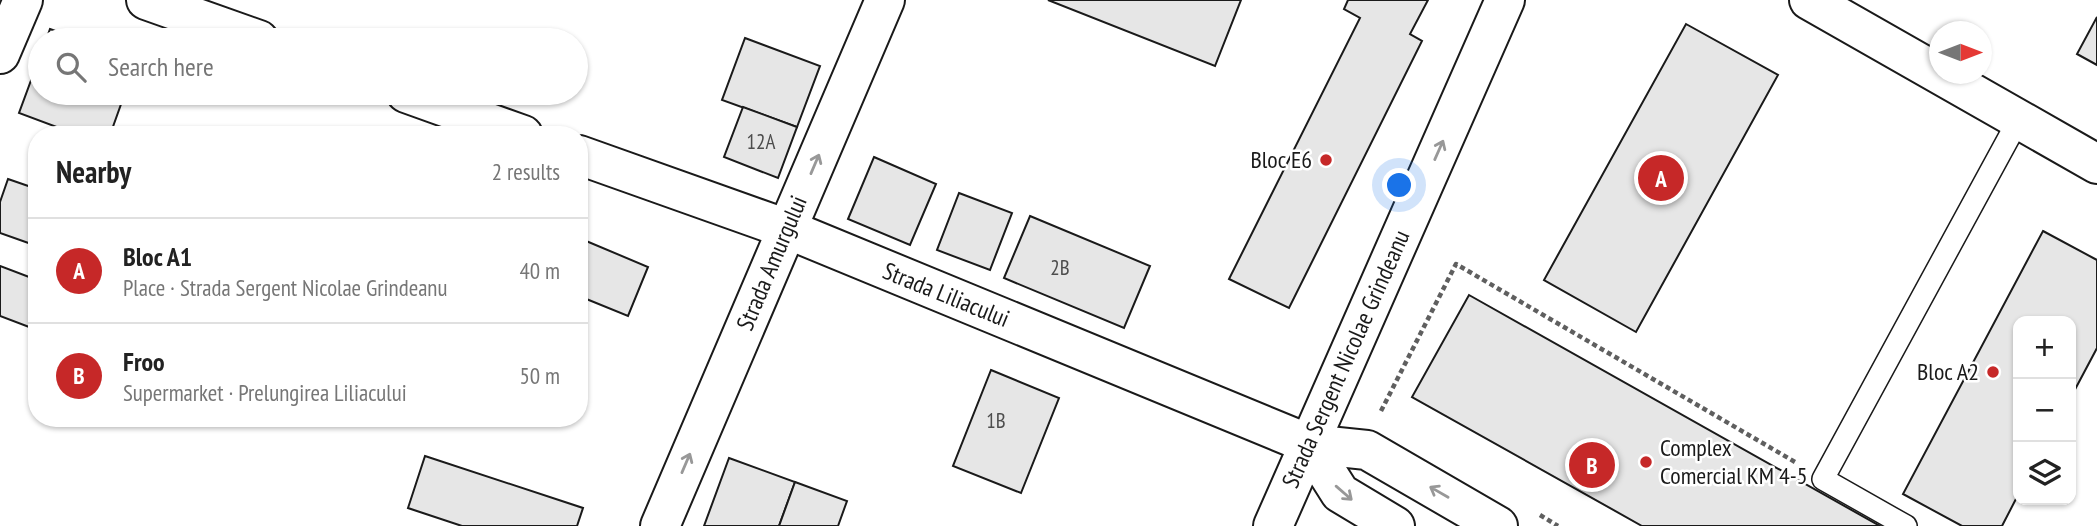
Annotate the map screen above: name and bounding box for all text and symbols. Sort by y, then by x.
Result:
north arrow [1929,21,1992,84]
search box [28,28,588,105]
icon: search [52,48,90,86]
text: Search here [108,50,214,83]
house number: 12A [747,128,775,155]
one-way arrow [1433,140,1446,161]
place label: Bloc E6 [1250,144,1312,175]
text: Nearby [56,152,131,191]
marker: Bloc E6 [1318,152,1334,168]
pin: A [1638,152,1684,204]
one-way arrow [809,154,822,175]
text: 2 results [492,157,560,186]
your location [1382,168,1416,202]
street label: Strada Amurgului [729,191,814,335]
street label: Strada Sergent Nicolae Grindeanu [1275,225,1416,493]
text: Bloc A1 [123,240,192,273]
house number: 2B [1050,254,1070,281]
street label: Strada Liliacului [878,255,1014,334]
text: A [73,256,85,285]
text: 40 m [519,256,560,285]
text: Place · Strada Sergent Nicolae Grindeanu [123,273,447,302]
map controls [2013,316,2076,505]
button: + [2013,316,2076,379]
text: Froo [123,345,165,378]
place label: Bloc A2 [1917,356,1979,387]
text: B [73,361,85,390]
text: 50 m [519,361,560,390]
marker: Bloc A2 [1985,364,2001,380]
text: Supermarket · Prelungirea Liliacului [123,378,407,407]
button: − [2013,379,2076,442]
house number: 1B [986,407,1006,434]
place label: Complex Comercial KM 4-5 [1660,432,1808,491]
pin: B [1569,439,1615,491]
button: layers [2013,442,2076,505]
one-way arrow [681,453,694,475]
marker: Complex Comercial KM 4-5 [1638,454,1654,470]
one-way arrow [1335,485,1353,501]
one-way arrow [1430,485,1450,499]

